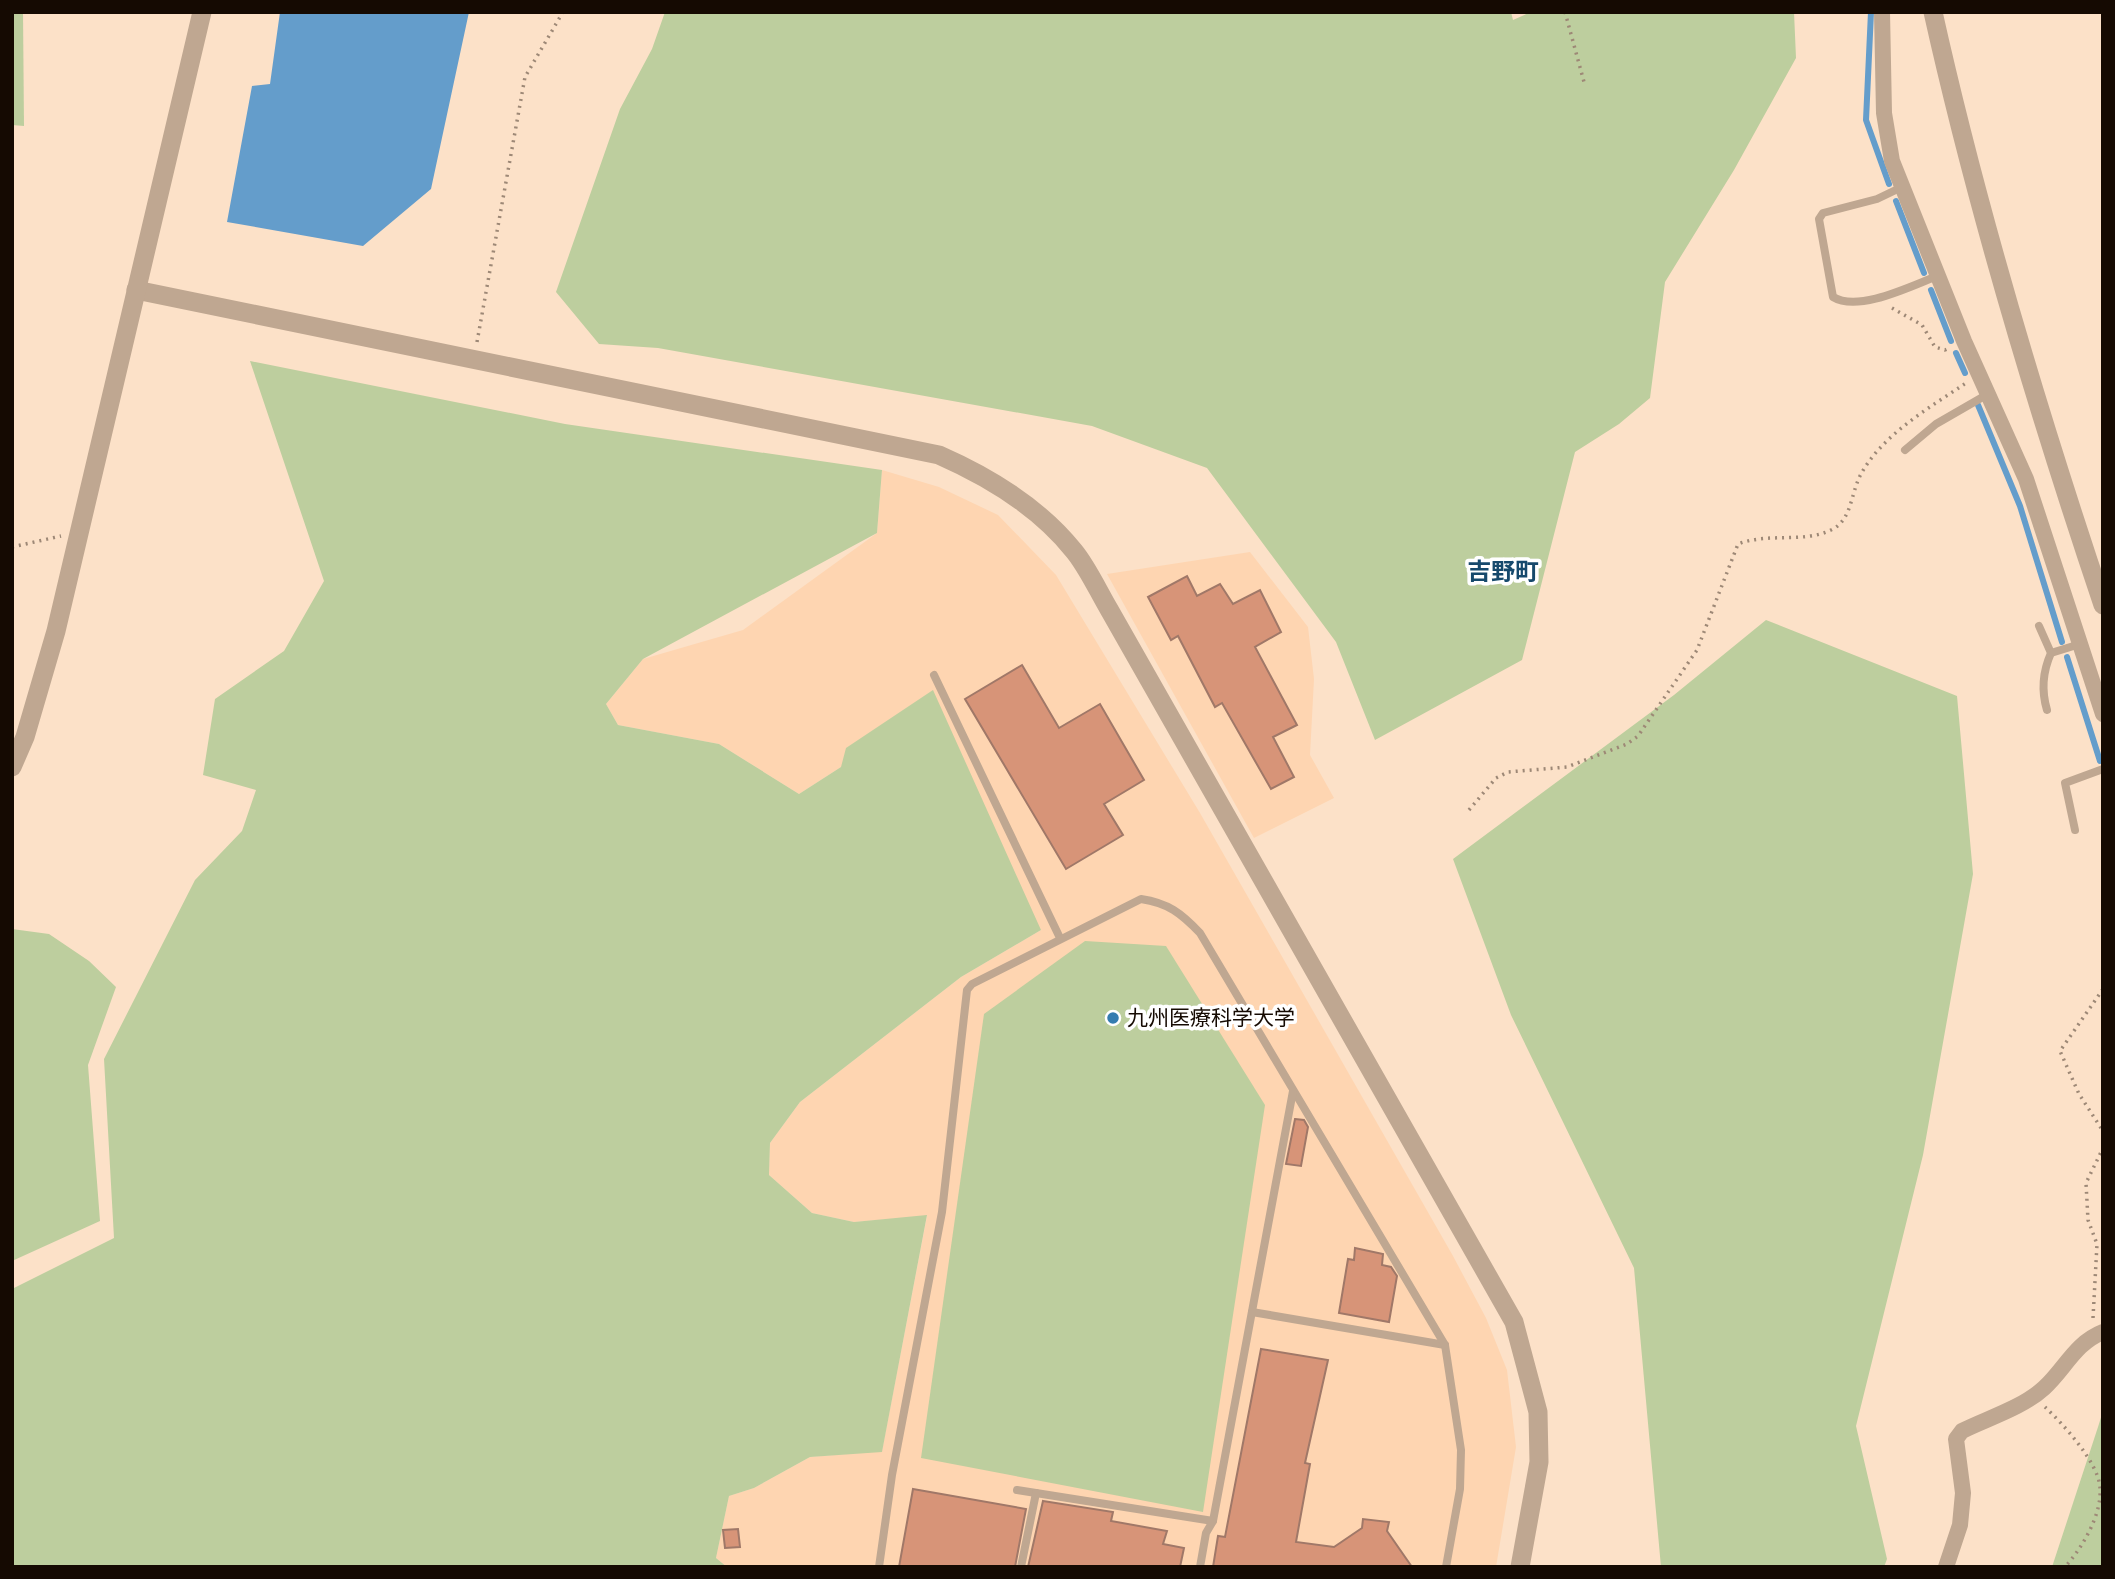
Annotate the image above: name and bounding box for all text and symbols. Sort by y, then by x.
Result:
district label: 吉野町 [1467,556,1539,586]
place label: 九州医療科学大学 [1127,1004,1295,1030]
marker: 九州医療科学大学 [1105,1010,1121,1026]

